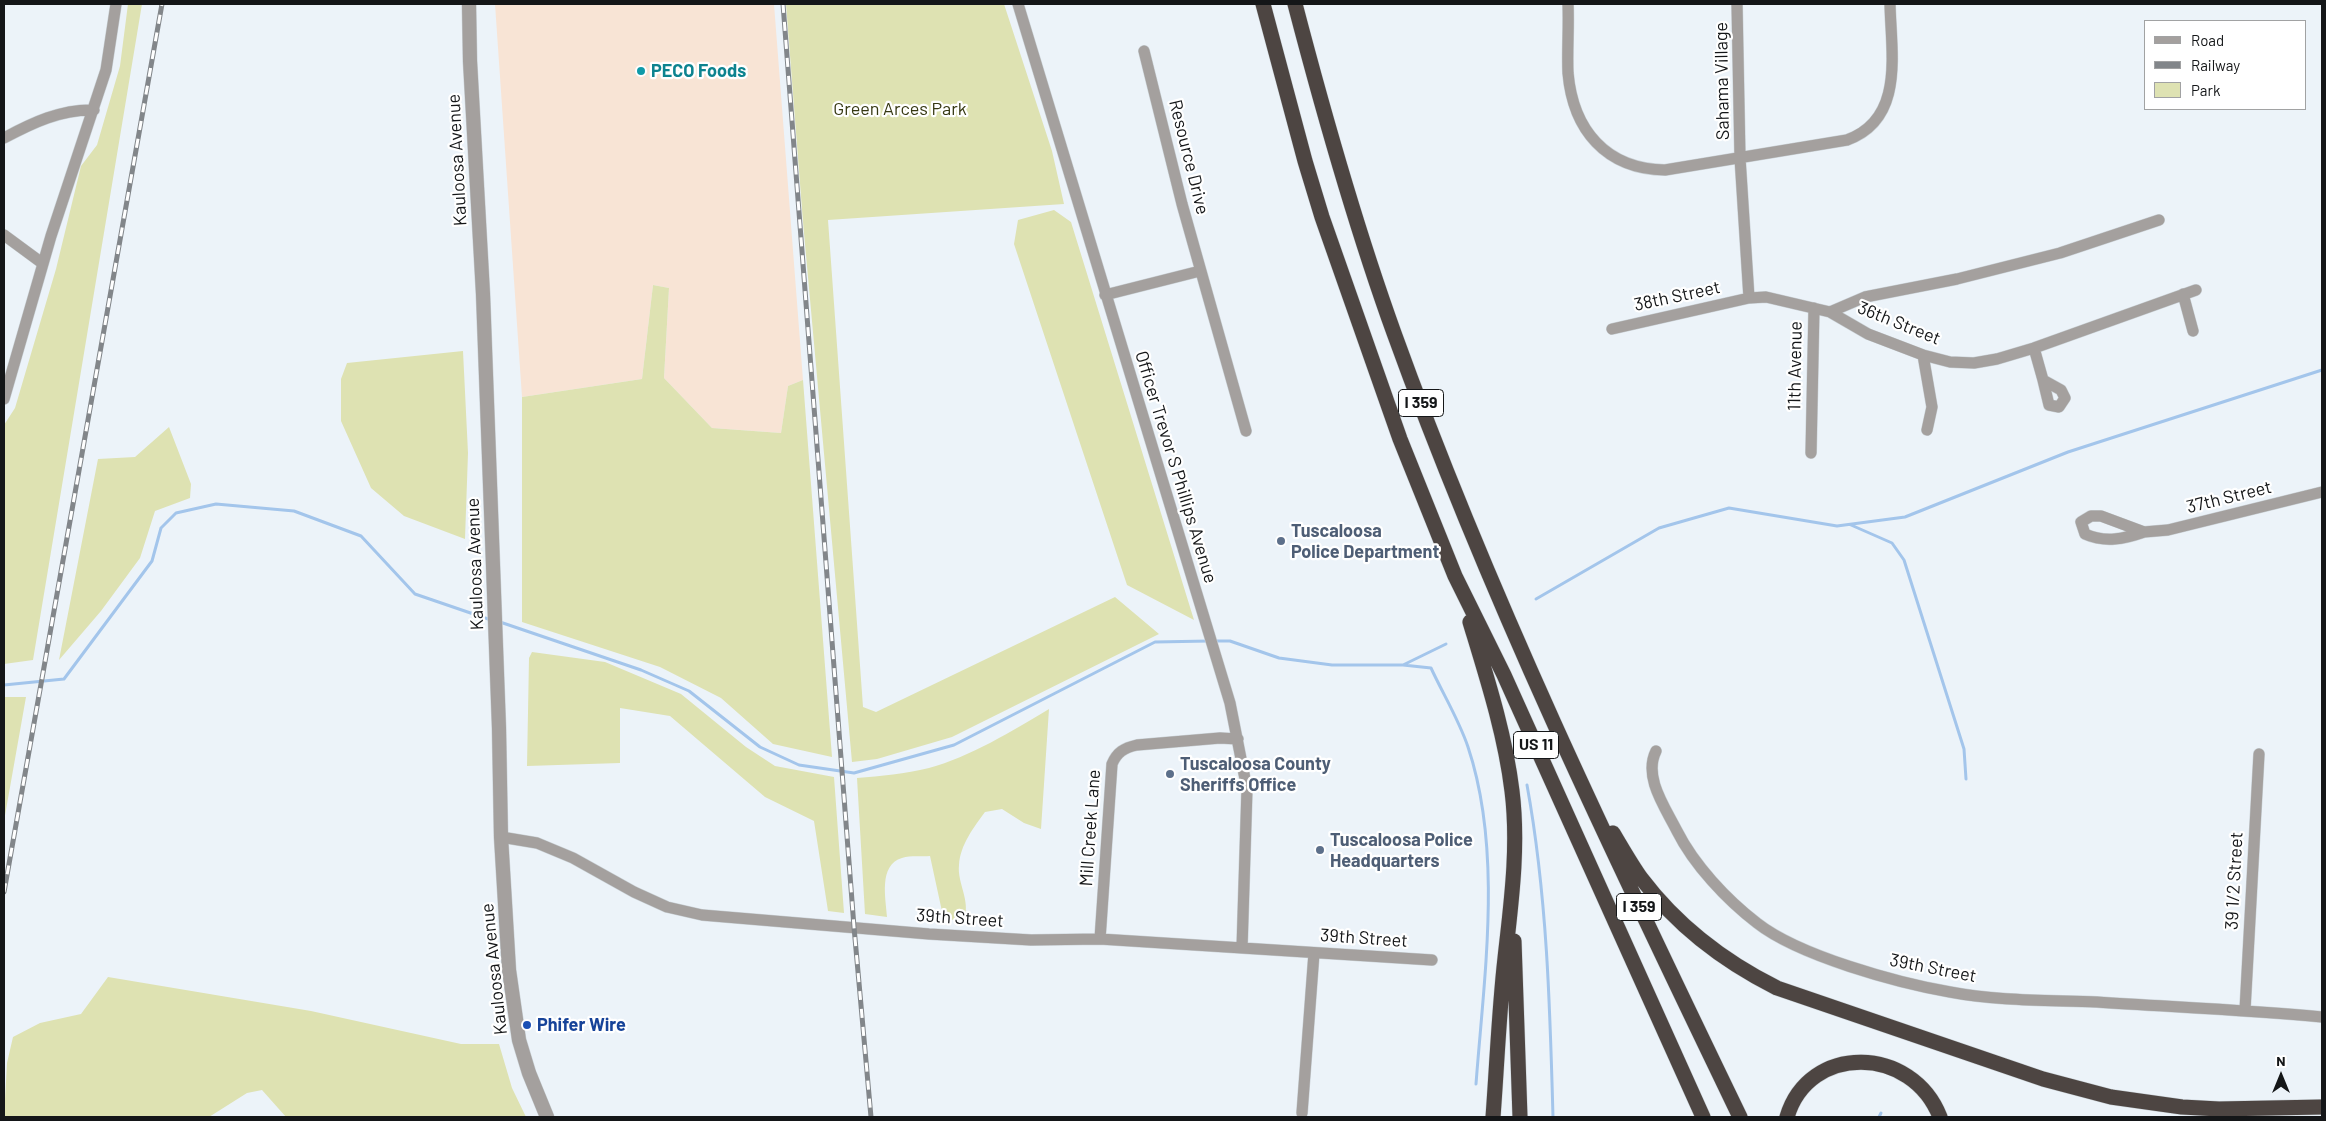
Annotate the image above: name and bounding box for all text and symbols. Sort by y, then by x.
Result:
legend [2144,20,2306,110]
street label: Sahama Village [1710,22,1734,140]
text: Road [2191,31,2224,49]
text: Railway [2191,56,2240,74]
place label: PECO Foods [651,60,746,82]
marker: PECO Foods [635,65,647,77]
text: Park [2191,81,2220,99]
street label: Kauloosa Avenue [443,93,471,227]
street label: Resource Drive [1164,97,1214,217]
park label: Green Arces Park [833,98,967,120]
street label: 38th Street [1632,276,1722,316]
street label: 36th Street [1854,297,1944,349]
street label: 11th Avenue [1783,321,1807,411]
street label: Officer Trevor S Phillips Avenue [1130,348,1222,586]
road number: I 359 [1398,389,1444,416]
street label: 37th Street [2184,476,2274,518]
street label: Kauloosa Avenue [462,498,488,630]
place label: Tuscaloosa Police Department [1291,520,1439,562]
marker: Tuscaloosa Police Department [1275,535,1287,547]
road number: US 11 [1514,732,1558,758]
place label: Tuscaloosa County Sheriffs Office [1180,753,1331,796]
marker: Tuscaloosa County Sheriffs Office [1164,768,1176,780]
street label: Mill Creek Lane [1075,769,1105,887]
place label: Tuscaloosa Police Headquarters [1330,829,1473,872]
street label: 39 1/2 Street [2221,831,2247,931]
marker: Tuscaloosa Police Headquarters [1314,844,1326,856]
road number: I 359 [1616,894,1662,920]
street label: Kauloosa Avenue [476,902,512,1036]
street label: 39th Street [916,904,1004,932]
street label: 39th Street [1320,924,1408,952]
street label: 39th Street [1888,949,1978,987]
place label: Phifer Wire [537,1014,626,1036]
marker: Phifer Wire [521,1019,533,1031]
north arrow [2256,1051,2306,1101]
text: N [2276,1052,2286,1069]

